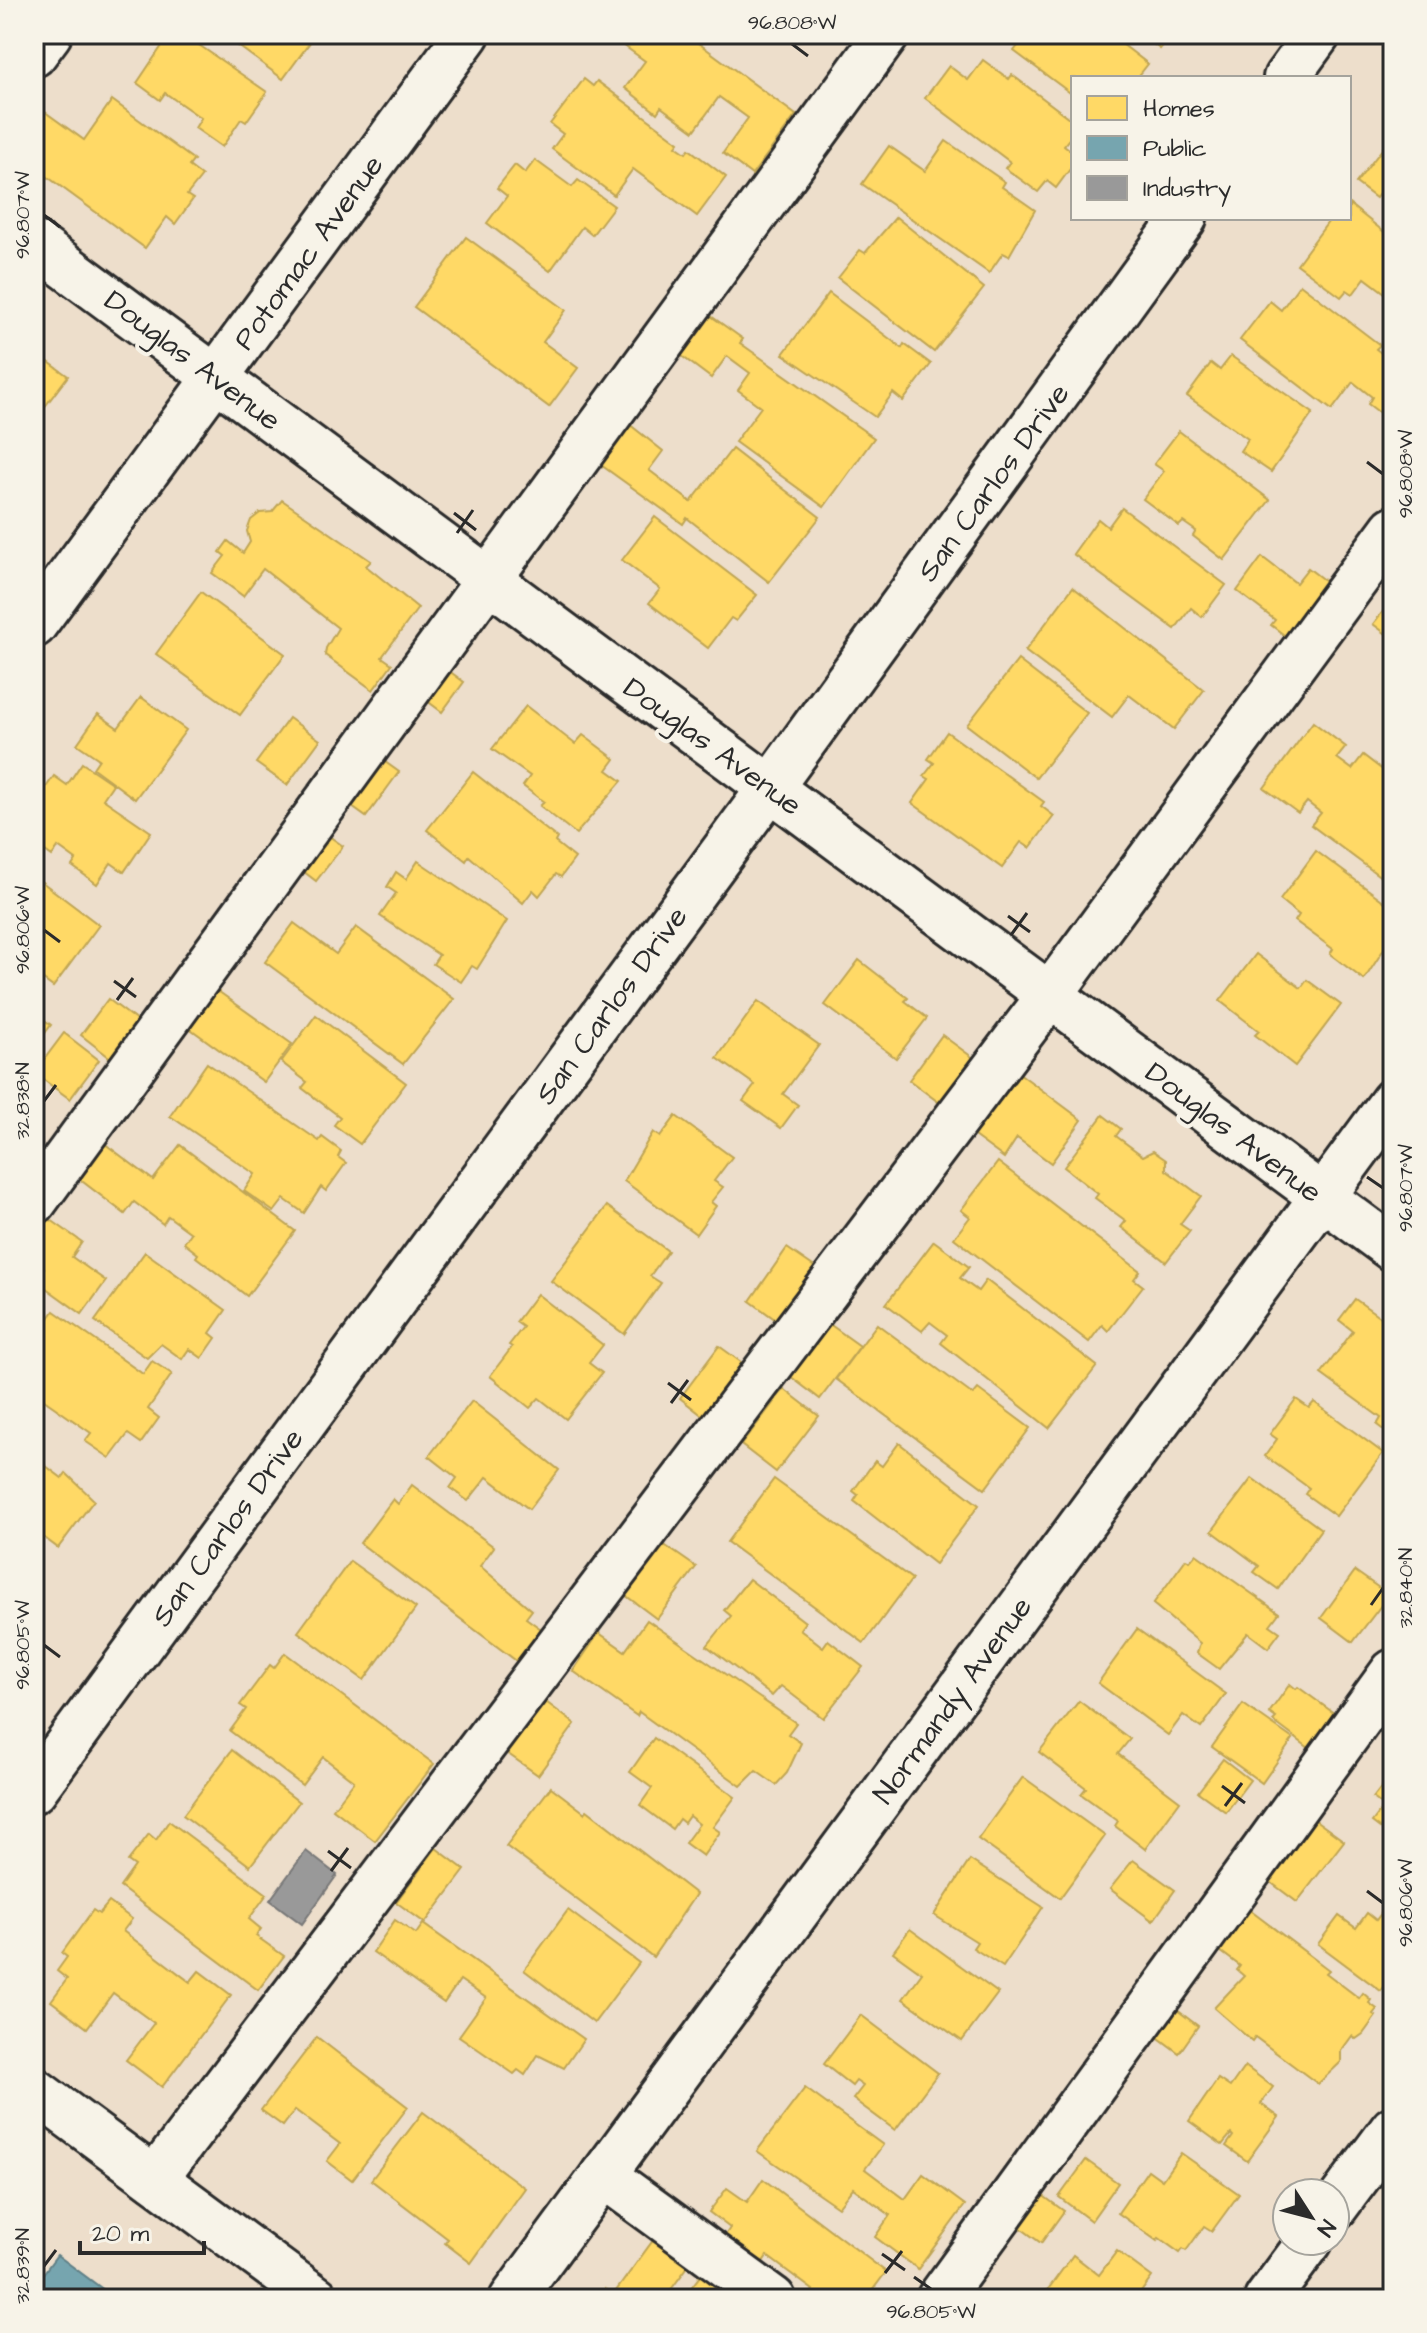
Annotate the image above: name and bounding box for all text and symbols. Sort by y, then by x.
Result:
text: 96.808°W [748,9,836,37]
legend [1071,76,1351,220]
text: Homes [1143,92,1215,126]
text: Public [1143,132,1207,166]
street label: Potomac Avenue [224,146,394,359]
text: 96.807°W [9,171,37,259]
text: Industry [1143,172,1231,207]
street label: Douglas Avenue [95,280,290,442]
street label: San Carlos Drive [908,375,1080,590]
text: 96.808°W [1392,430,1420,518]
street label: Douglas Avenue [614,668,810,827]
text: 96.806°W [9,886,37,974]
street label: San Carlos Drive [526,898,698,1113]
street label: Douglas Avenue [1136,1052,1331,1214]
text: 32.838°N [9,1062,37,1140]
text: 96.807°W [1392,1144,1420,1232]
street label: San Carlos Drive [142,1420,314,1635]
text: 32.840°N [1392,1548,1420,1628]
street label: Normandy Avenue [863,1588,1043,1814]
text: 96.805°W [9,1600,37,1690]
text: 96.806°W [1392,1859,1420,1947]
north arrow [1271,2177,1351,2257]
scale bar [80,2205,204,2255]
text: N [1309,2213,1343,2243]
text: 20 m [92,2217,149,2251]
text: 32.839°N [9,2228,37,2304]
text: 96.805°W [886,2298,976,2326]

